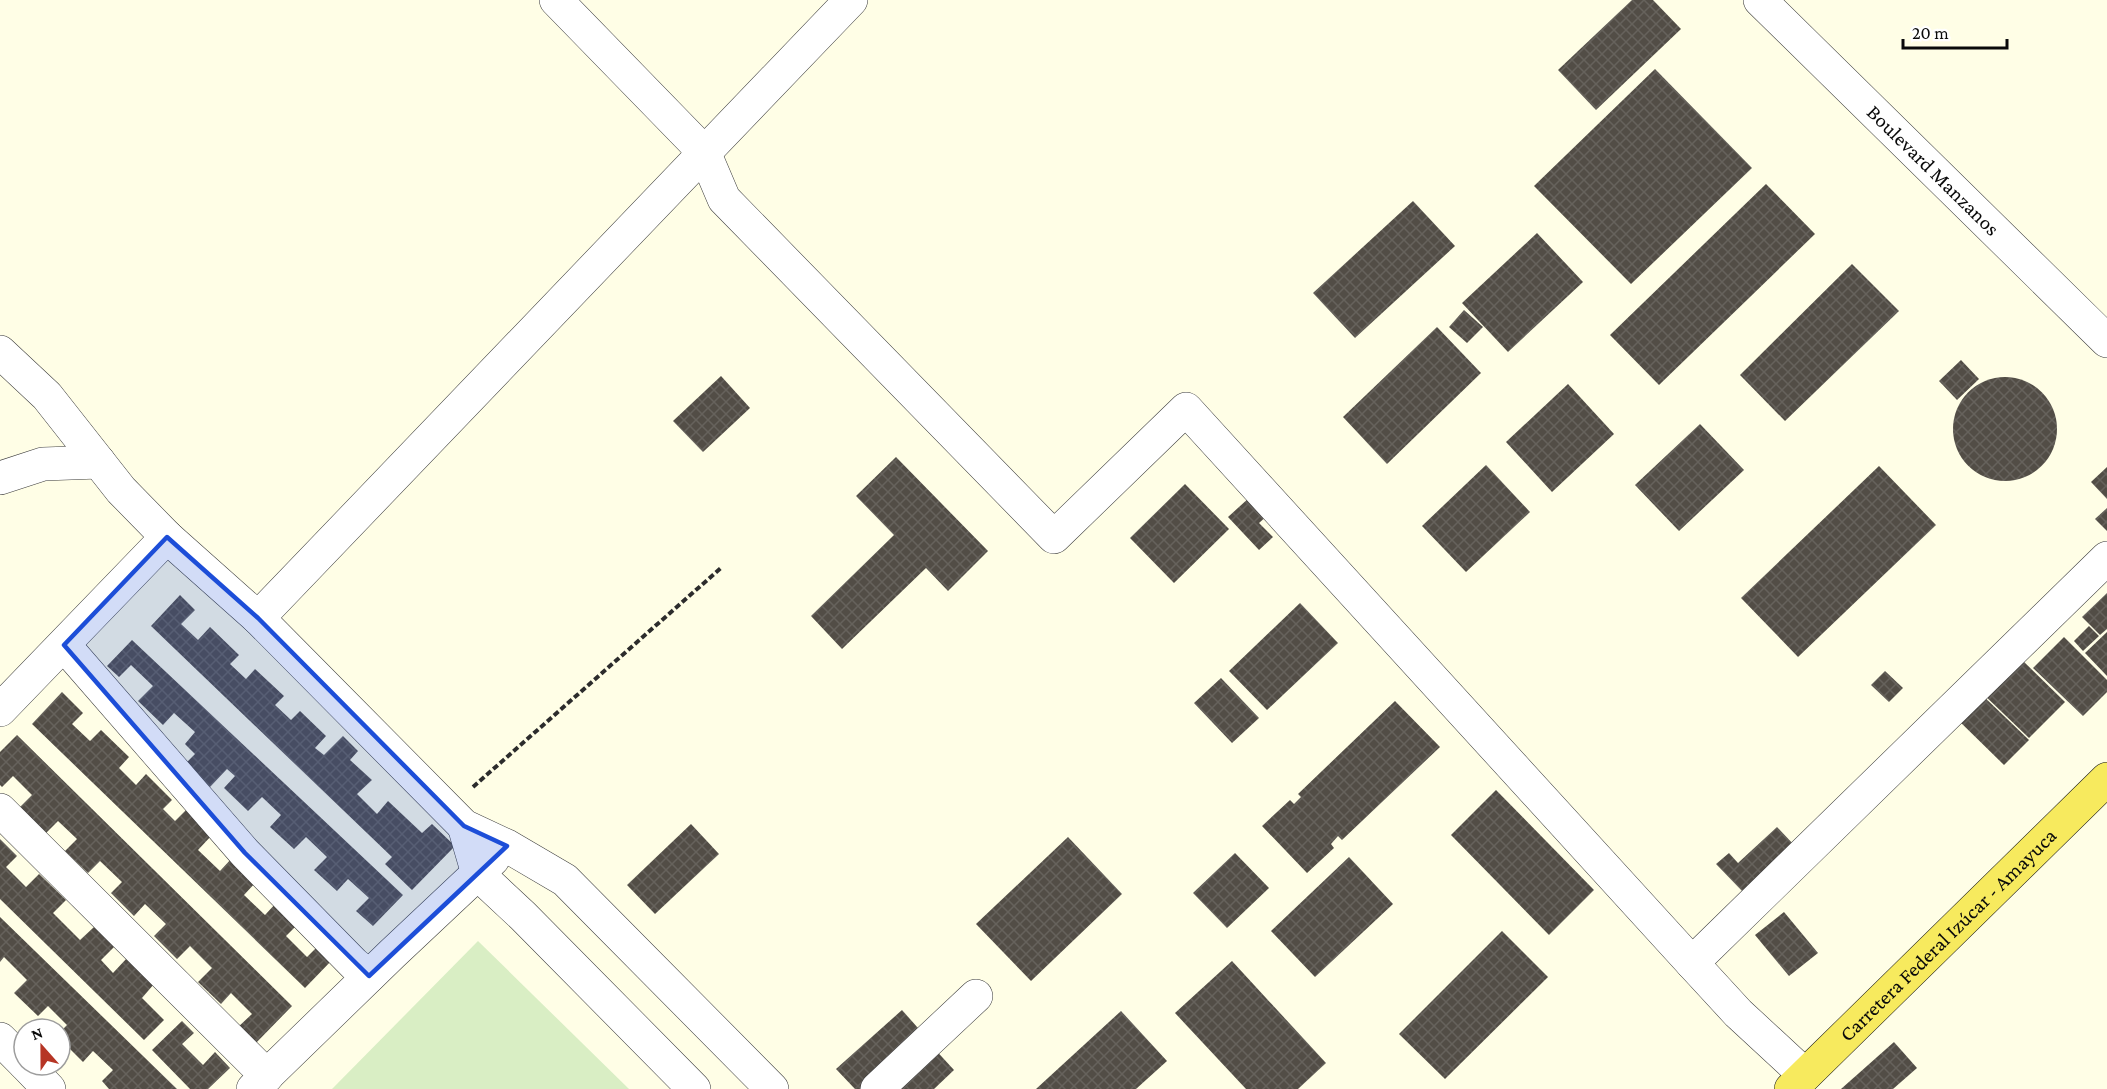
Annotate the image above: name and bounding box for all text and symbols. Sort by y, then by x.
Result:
scale bar [1903,12,2006,50]
text: 20 m [1912,23,1949,43]
street label: Boulevard Manzanos [1862,100,2005,241]
street label: Carretera Federal Izúcar - Amayuca [1835,823,2062,1046]
north arrow [12,1017,72,1077]
text: N [29,1024,45,1043]

